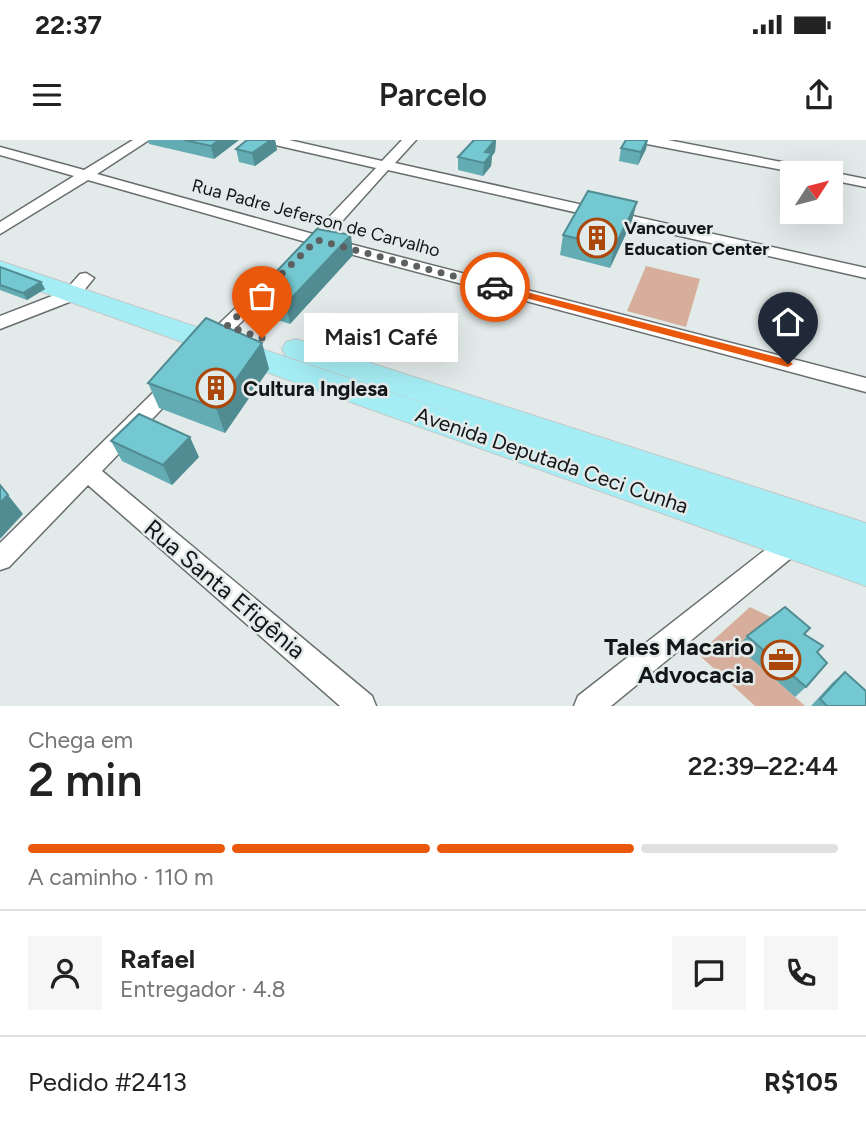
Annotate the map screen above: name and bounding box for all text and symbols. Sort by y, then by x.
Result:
text: 22:37 [35,9,102,41]
icon: menu [28,76,66,114]
text: Parcelo [379,76,487,114]
icon: share [800,76,838,114]
north arrow [780,161,844,224]
map controls [780,161,843,224]
street label: Rua Padre Jeferson de Carvalho [190,174,442,262]
building icon: Vancouver Education Center [576,217,618,259]
place label: Vancouver Education Center [624,217,769,260]
courier [460,252,530,322]
pin [232,266,292,338]
icon: car [476,268,514,306]
icon: bag [243,277,281,315]
pin [758,292,818,364]
icon: home [769,303,807,341]
callout: Mais1 Café [304,314,458,362]
text: Mais1 Café [324,323,438,351]
building icon: Cultura Inglesa [195,367,237,409]
place label: Cultura Inglesa [243,376,388,401]
street label: Avenida Deputada Ceci Cunha [412,401,692,519]
street label: Rua Santa Efigênia [139,513,311,665]
place label: Tales Macario Advocacia [604,632,754,689]
office icon: Tales Macario Advocacia [760,639,802,681]
text: Chega em [28,726,133,754]
text: 22:39–22:44 [688,750,838,782]
text: 2 min [28,752,143,808]
text: A caminho · 110 m [28,863,214,891]
button: person [28,936,102,1010]
button: chat [672,936,746,1010]
button: phone [764,936,838,1010]
text: Rafael [120,943,195,975]
text: Entregador · 4.8 [120,975,286,1003]
text: Pedido #2413 [28,1066,187,1098]
text: R$105 [764,1066,838,1098]

